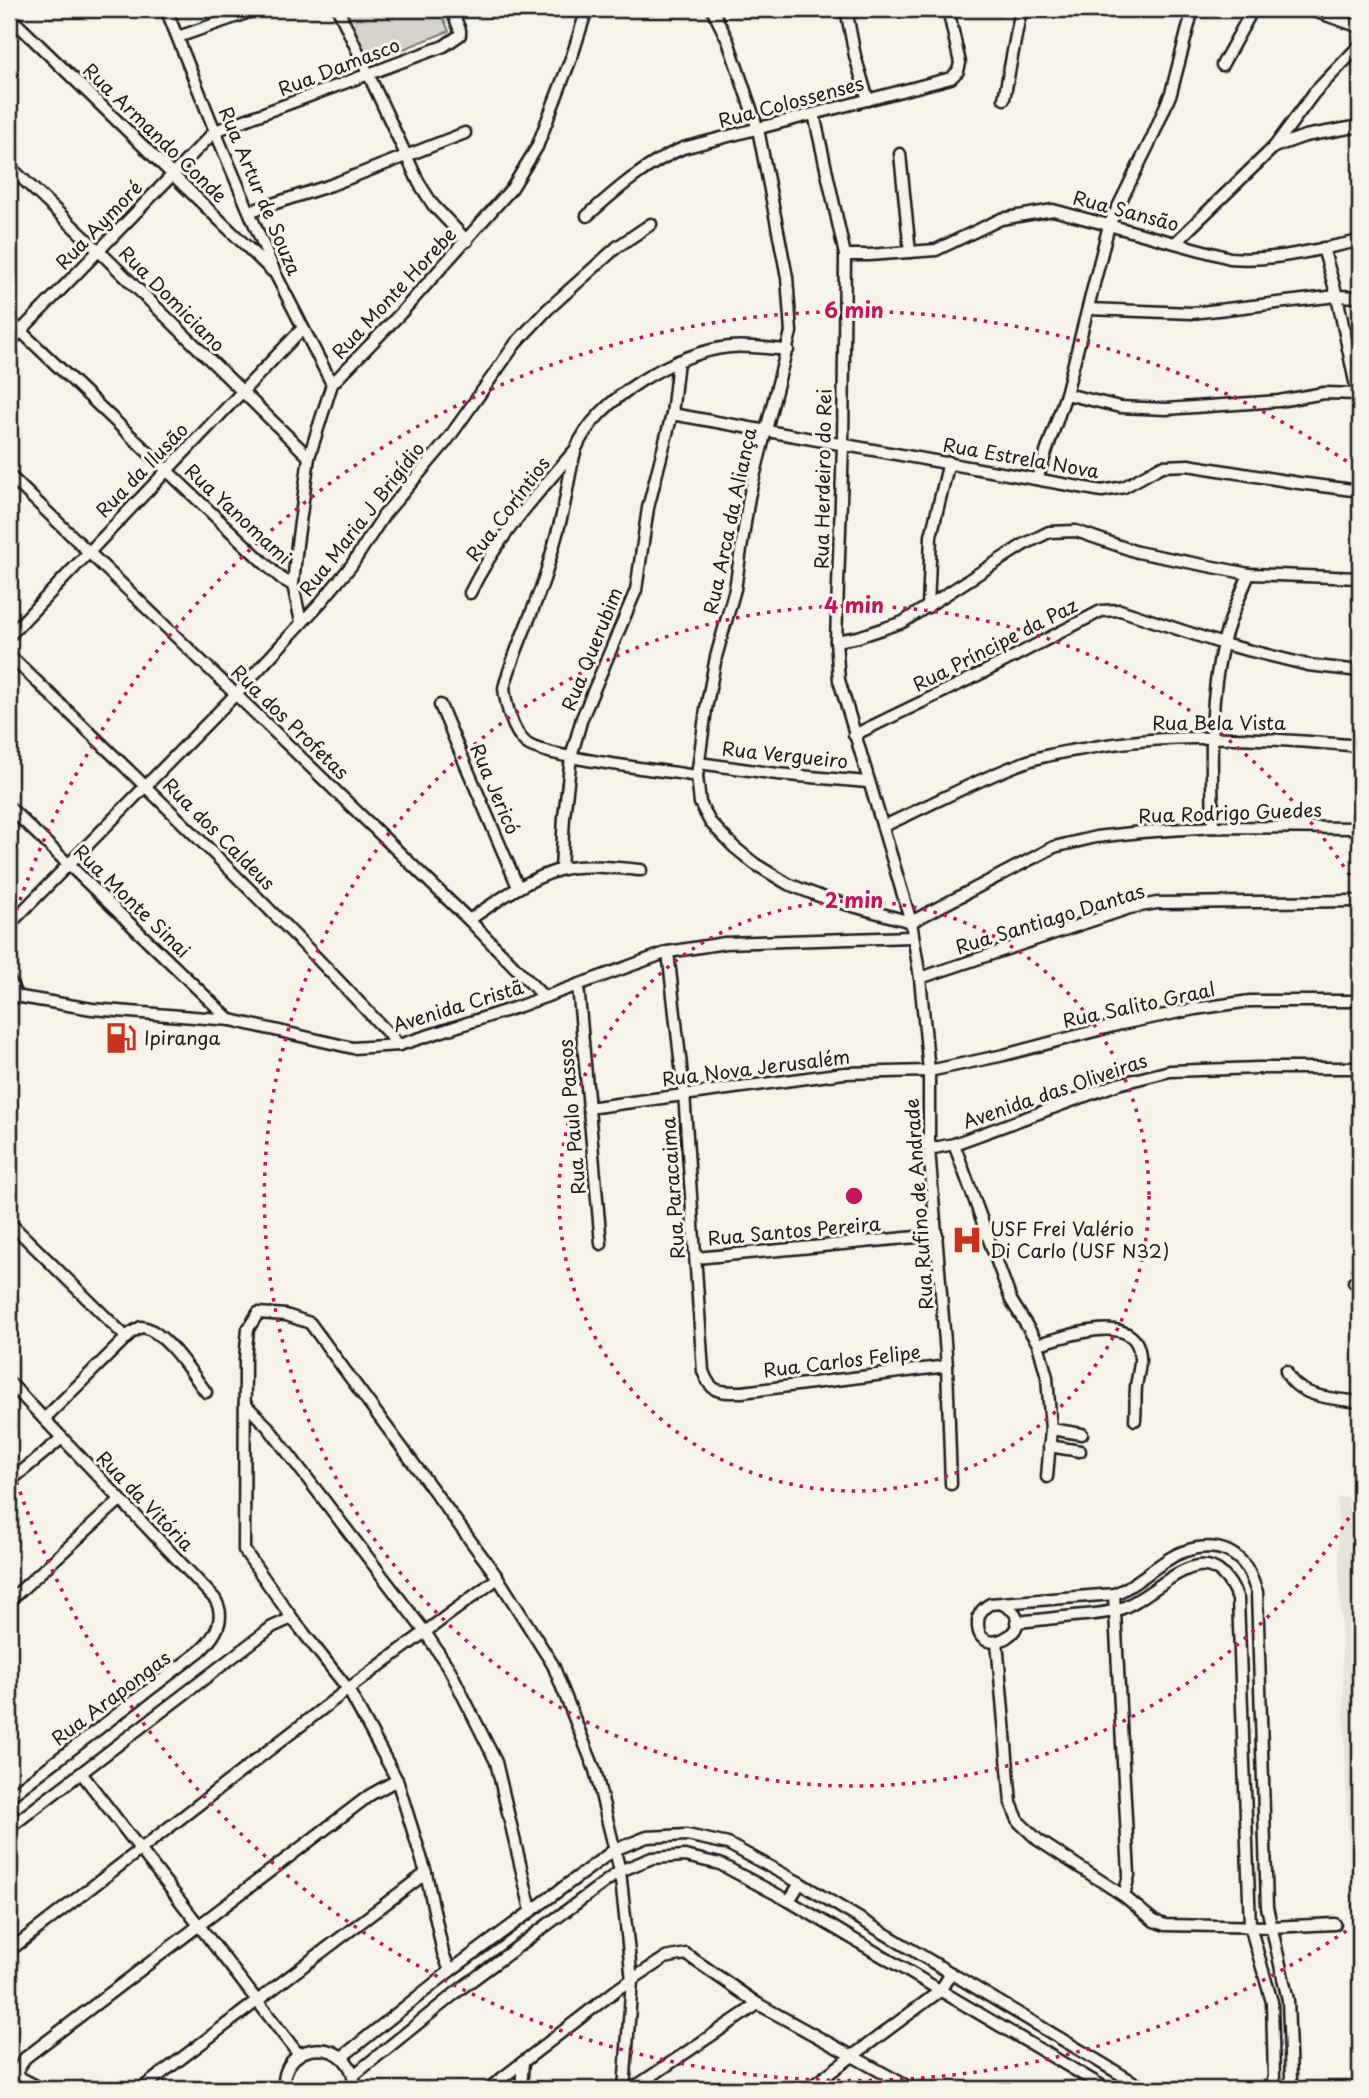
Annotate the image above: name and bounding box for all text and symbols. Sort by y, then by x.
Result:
street label: Rua Damasco [274,30,404,102]
street label: Rua Armando Conde [77,56,234,209]
street label: Rua Colossenses [715,68,867,134]
street label: Rua Artur de Souza [213,102,309,279]
street label: Rua Aymoré [48,173,148,275]
street label: Rua Sansão [1070,182,1182,238]
street label: Rua Monte Horebe [325,220,462,365]
street label: Rua Domiciano [113,239,232,358]
text: 6 min [824,293,884,325]
street label: Rua Herdeiro do Rei [806,388,838,569]
street label: Rua da Ilusão [89,416,194,523]
street label: Rua Arca da Aliança [696,425,763,617]
street label: Rua Estrela Nova [941,429,1102,485]
street label: Rua Maria J Brigídio [292,435,430,601]
street label: Rua Coríntios [459,450,556,567]
street label: Rua Yanomami [179,456,298,570]
street label: Rua Querubim [554,583,629,715]
text: 4 min [824,588,884,620]
street label: Rua Príncipe da Paz [907,590,1082,698]
street label: Rua dos Profetas [226,658,356,785]
street label: Rua Bela Vista [1152,708,1286,736]
street label: Rua Vergueiro [721,733,850,775]
street label: Rua Jericó [464,739,528,838]
street label: Rua dos Caldeus [157,771,282,896]
street label: Rua Rodrigo Guedes [1138,795,1322,829]
street label: Rua Monte Sinai [68,837,197,963]
street label: Rua Santiago Dantas [952,876,1148,960]
text: 2 min [825,883,883,915]
street label: Avenida Cristã [389,972,527,1038]
street label: Rua Salito Graal [1060,974,1218,1034]
fuel station icon: Ipiranga [104,1021,138,1055]
place label: Ipiranga [144,1023,220,1051]
street label: Rua Paulo Passos [550,1038,592,1196]
street label: Rua Nova Jerusalém [660,1042,852,1092]
street label: Avenida das Oliveiras [959,1045,1151,1135]
street label: Rua Rufino de Andrade [897,1097,939,1311]
street label: Rua Paracaima [653,1115,691,1260]
centre of rings [842,1184,866,1208]
street label: Rua Santos Pereira [706,1208,882,1252]
place label: USF Frei Valério Di Carlo (USF N32) [990,1214,1169,1264]
hospital icon: USF Frei Valério Di Carlo (USF N32) [950,1223,984,1257]
street label: Rua Carlos Felipe [762,1336,922,1384]
street label: Rua da Vitória [91,1444,201,1557]
street label: Rua Arapongas [45,1643,176,1751]

